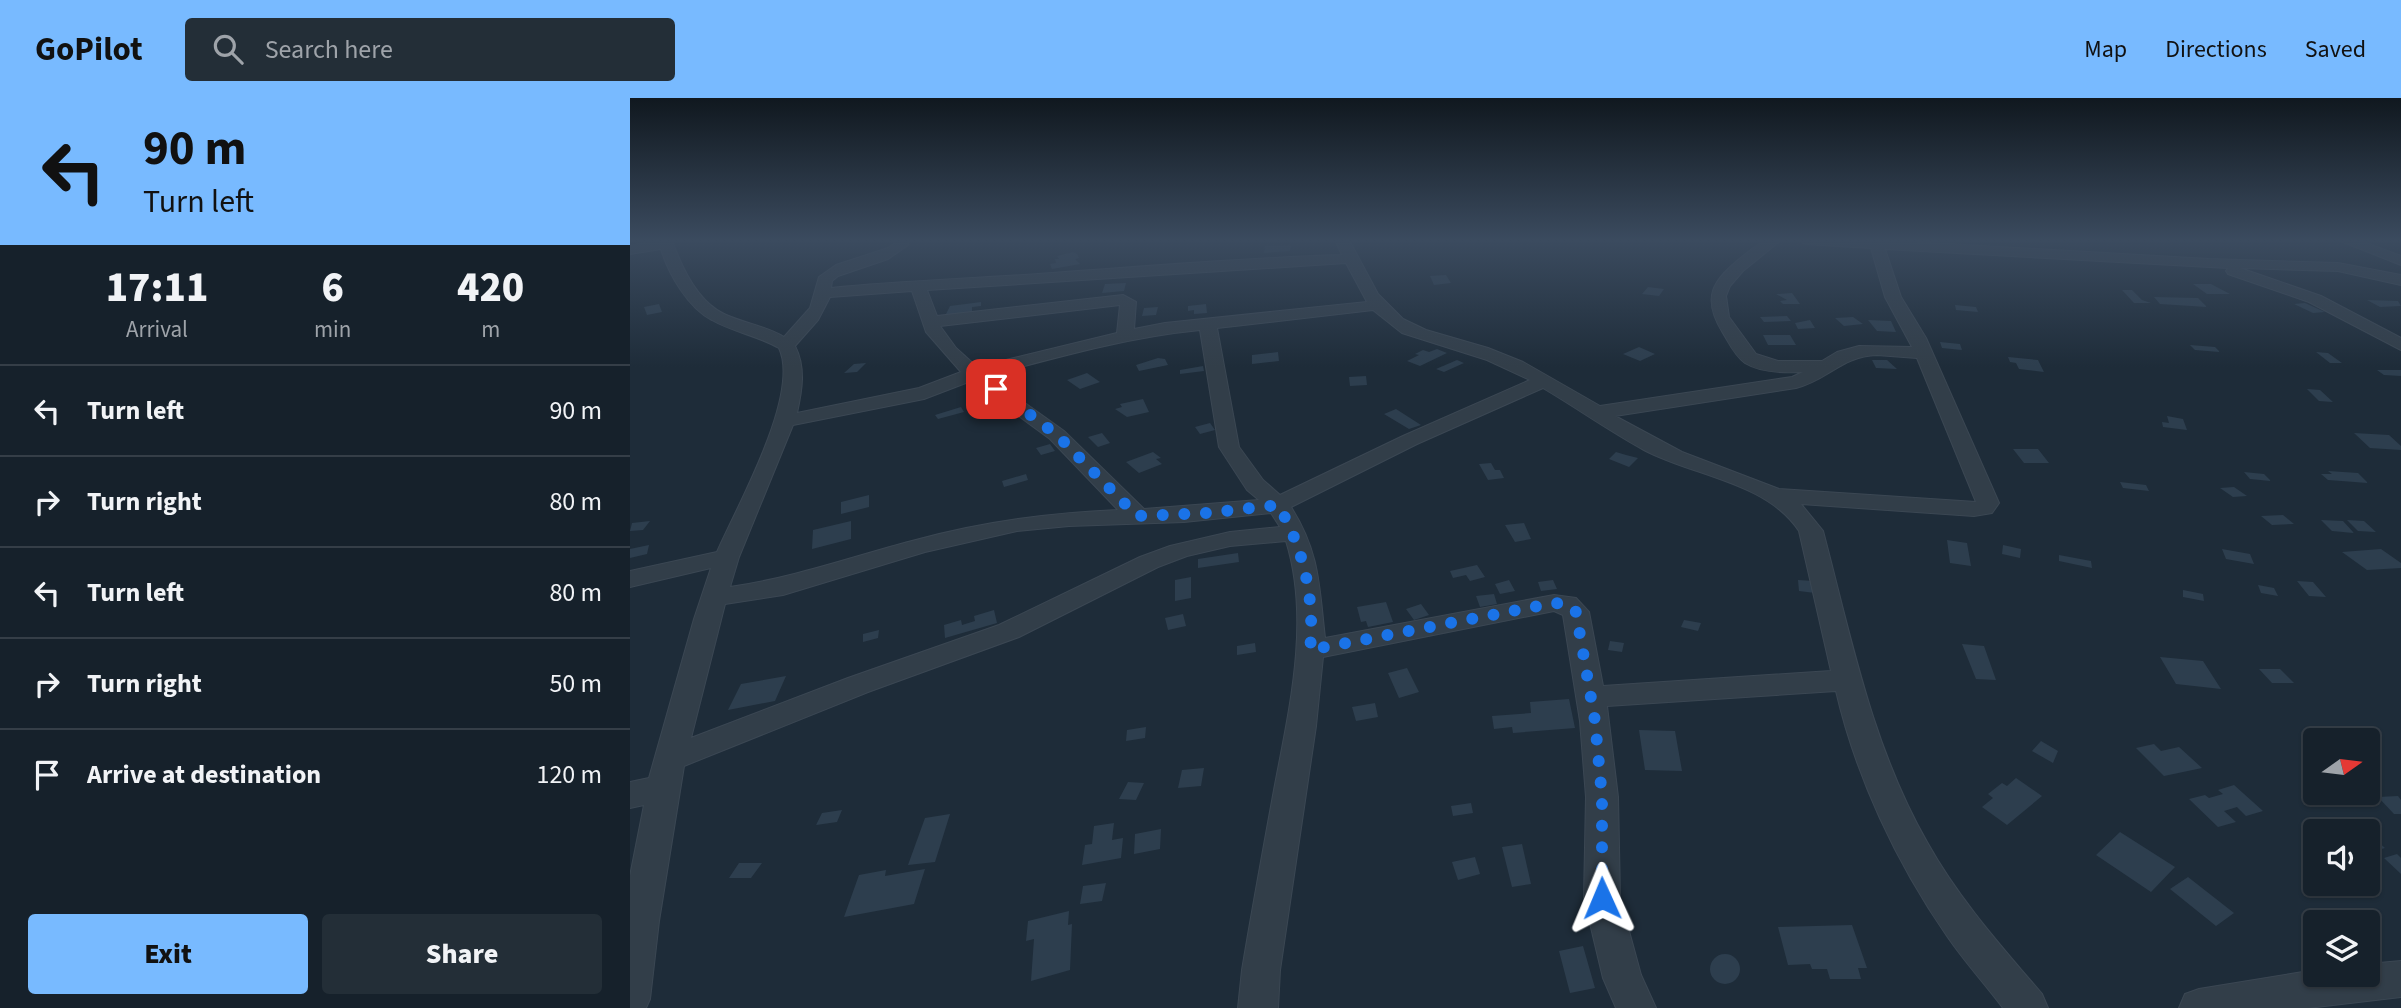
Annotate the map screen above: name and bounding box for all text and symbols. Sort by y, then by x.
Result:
search box [185,18,675,81]
text: GoPilot [35,26,143,73]
icon: search [209,30,247,68]
text: Search here [265,31,393,68]
text: Map [2084,32,2127,67]
text: Directions [2165,32,2267,67]
text: Saved [2305,32,2366,67]
text: 90 m [143,114,247,184]
icon: left [28,126,119,217]
text: Turn left [143,179,254,225]
text: 17:11 [106,258,208,318]
text: 6 [321,258,344,318]
text: 420 [457,258,524,318]
text: Arrival [126,313,188,346]
text: min [314,313,351,346]
text: m [481,313,500,346]
pin [966,359,1026,419]
icon: arrive [977,370,1015,408]
icon: left [28,392,66,430]
text: Turn left [87,392,184,429]
text: 90 m [549,392,602,429]
icon: right [28,483,66,521]
text: Turn right [87,483,202,520]
text: 80 m [549,483,602,520]
icon: left [28,574,66,612]
text: Turn left [87,574,184,611]
text: 80 m [549,574,602,611]
icon: right [28,665,66,703]
text: Turn right [87,665,202,702]
text: 50 m [549,665,602,702]
north arrow [2303,728,2380,805]
map controls [2303,728,2380,987]
icon: arrive [28,756,66,794]
text: Arrive at destination [87,756,321,793]
text: 120 m [536,756,602,793]
button: sound [2303,819,2380,896]
position arrow [1565,861,1639,935]
button: layers [2303,910,2380,987]
button: Exit [28,914,308,994]
button: Share [322,914,602,994]

